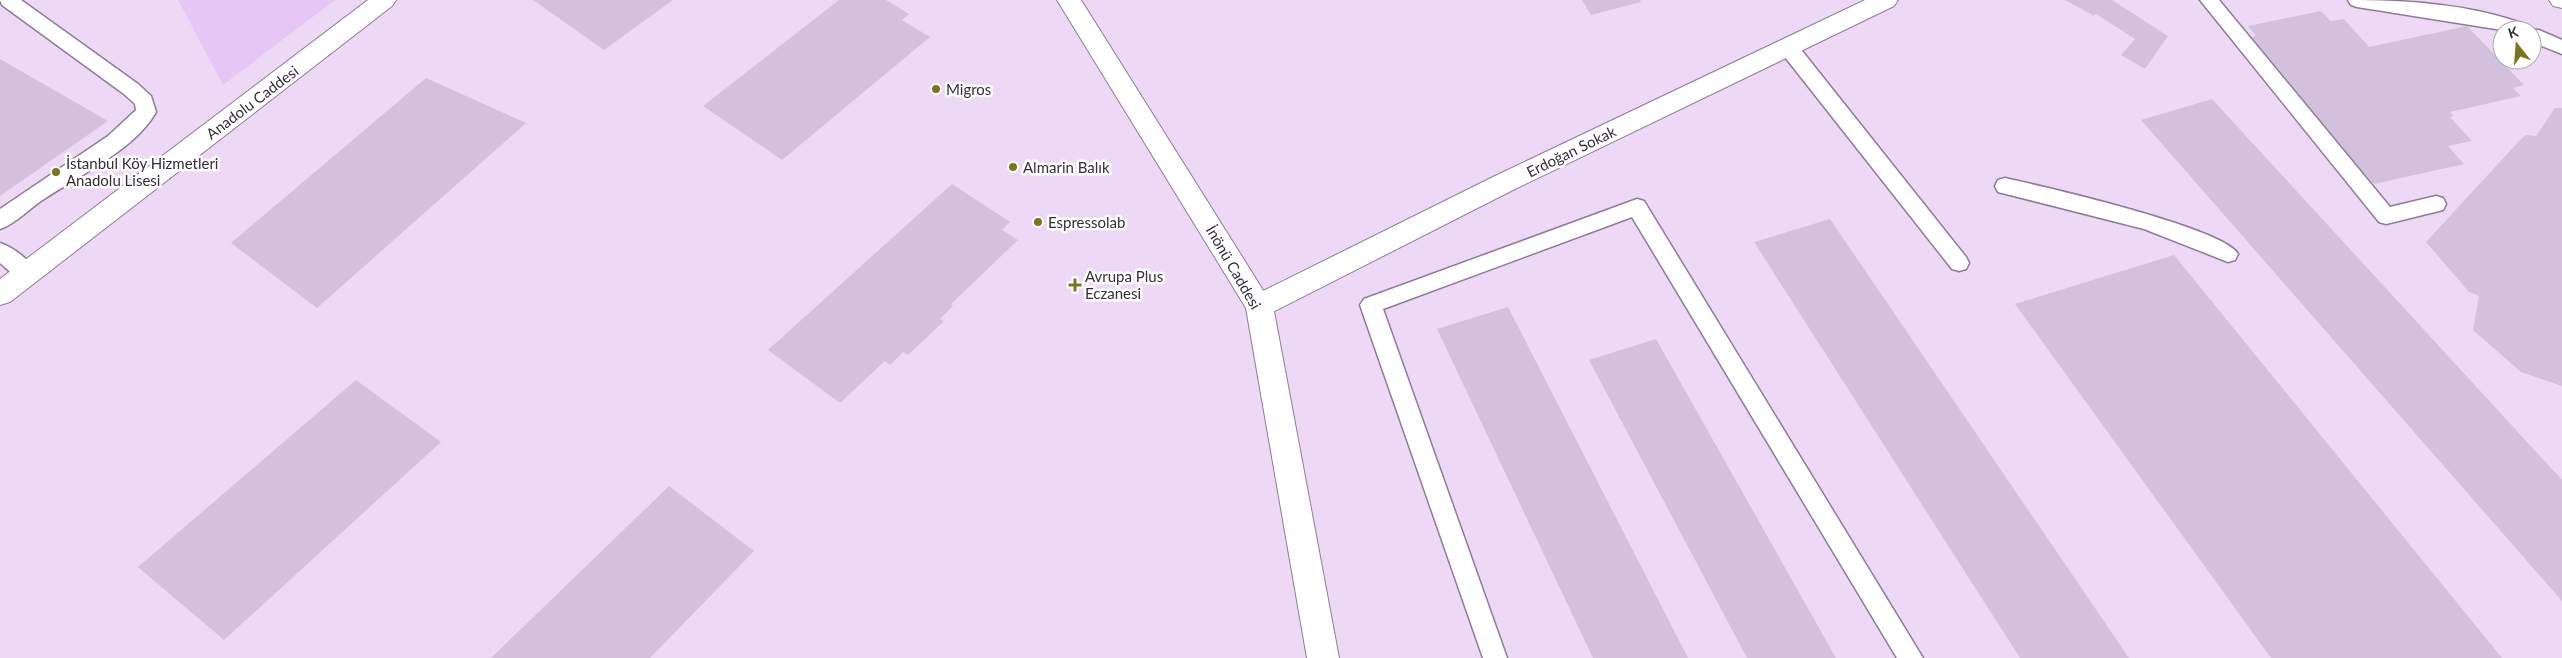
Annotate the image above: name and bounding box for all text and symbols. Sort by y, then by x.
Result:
north arrow [2492,20,2542,70]
text: K [2506,22,2521,42]
street label: Anadolu Caddesi [202,61,302,143]
place label: Migros [946,80,991,98]
marker: Migros [930,83,942,95]
street label: Erdoğan Sokak [1523,121,1619,180]
place label: İstanbul Köy Hizmetleri Anadolu Lisesi [66,154,218,189]
place label: Almarin Balık [1023,158,1110,176]
marker: Almarin Balık [1007,161,1019,173]
marker: İstanbul Köy Hizmetleri Anadolu Lisesi [50,166,62,178]
place label: Espressolab [1048,213,1125,231]
marker: Espressolab [1032,216,1044,228]
street label: İnönü Caddesi [1203,222,1265,312]
place label: Avrupa Plus Eczanesi [1085,267,1163,302]
marker: Avrupa Plus Eczanesi [1069,279,1081,291]

